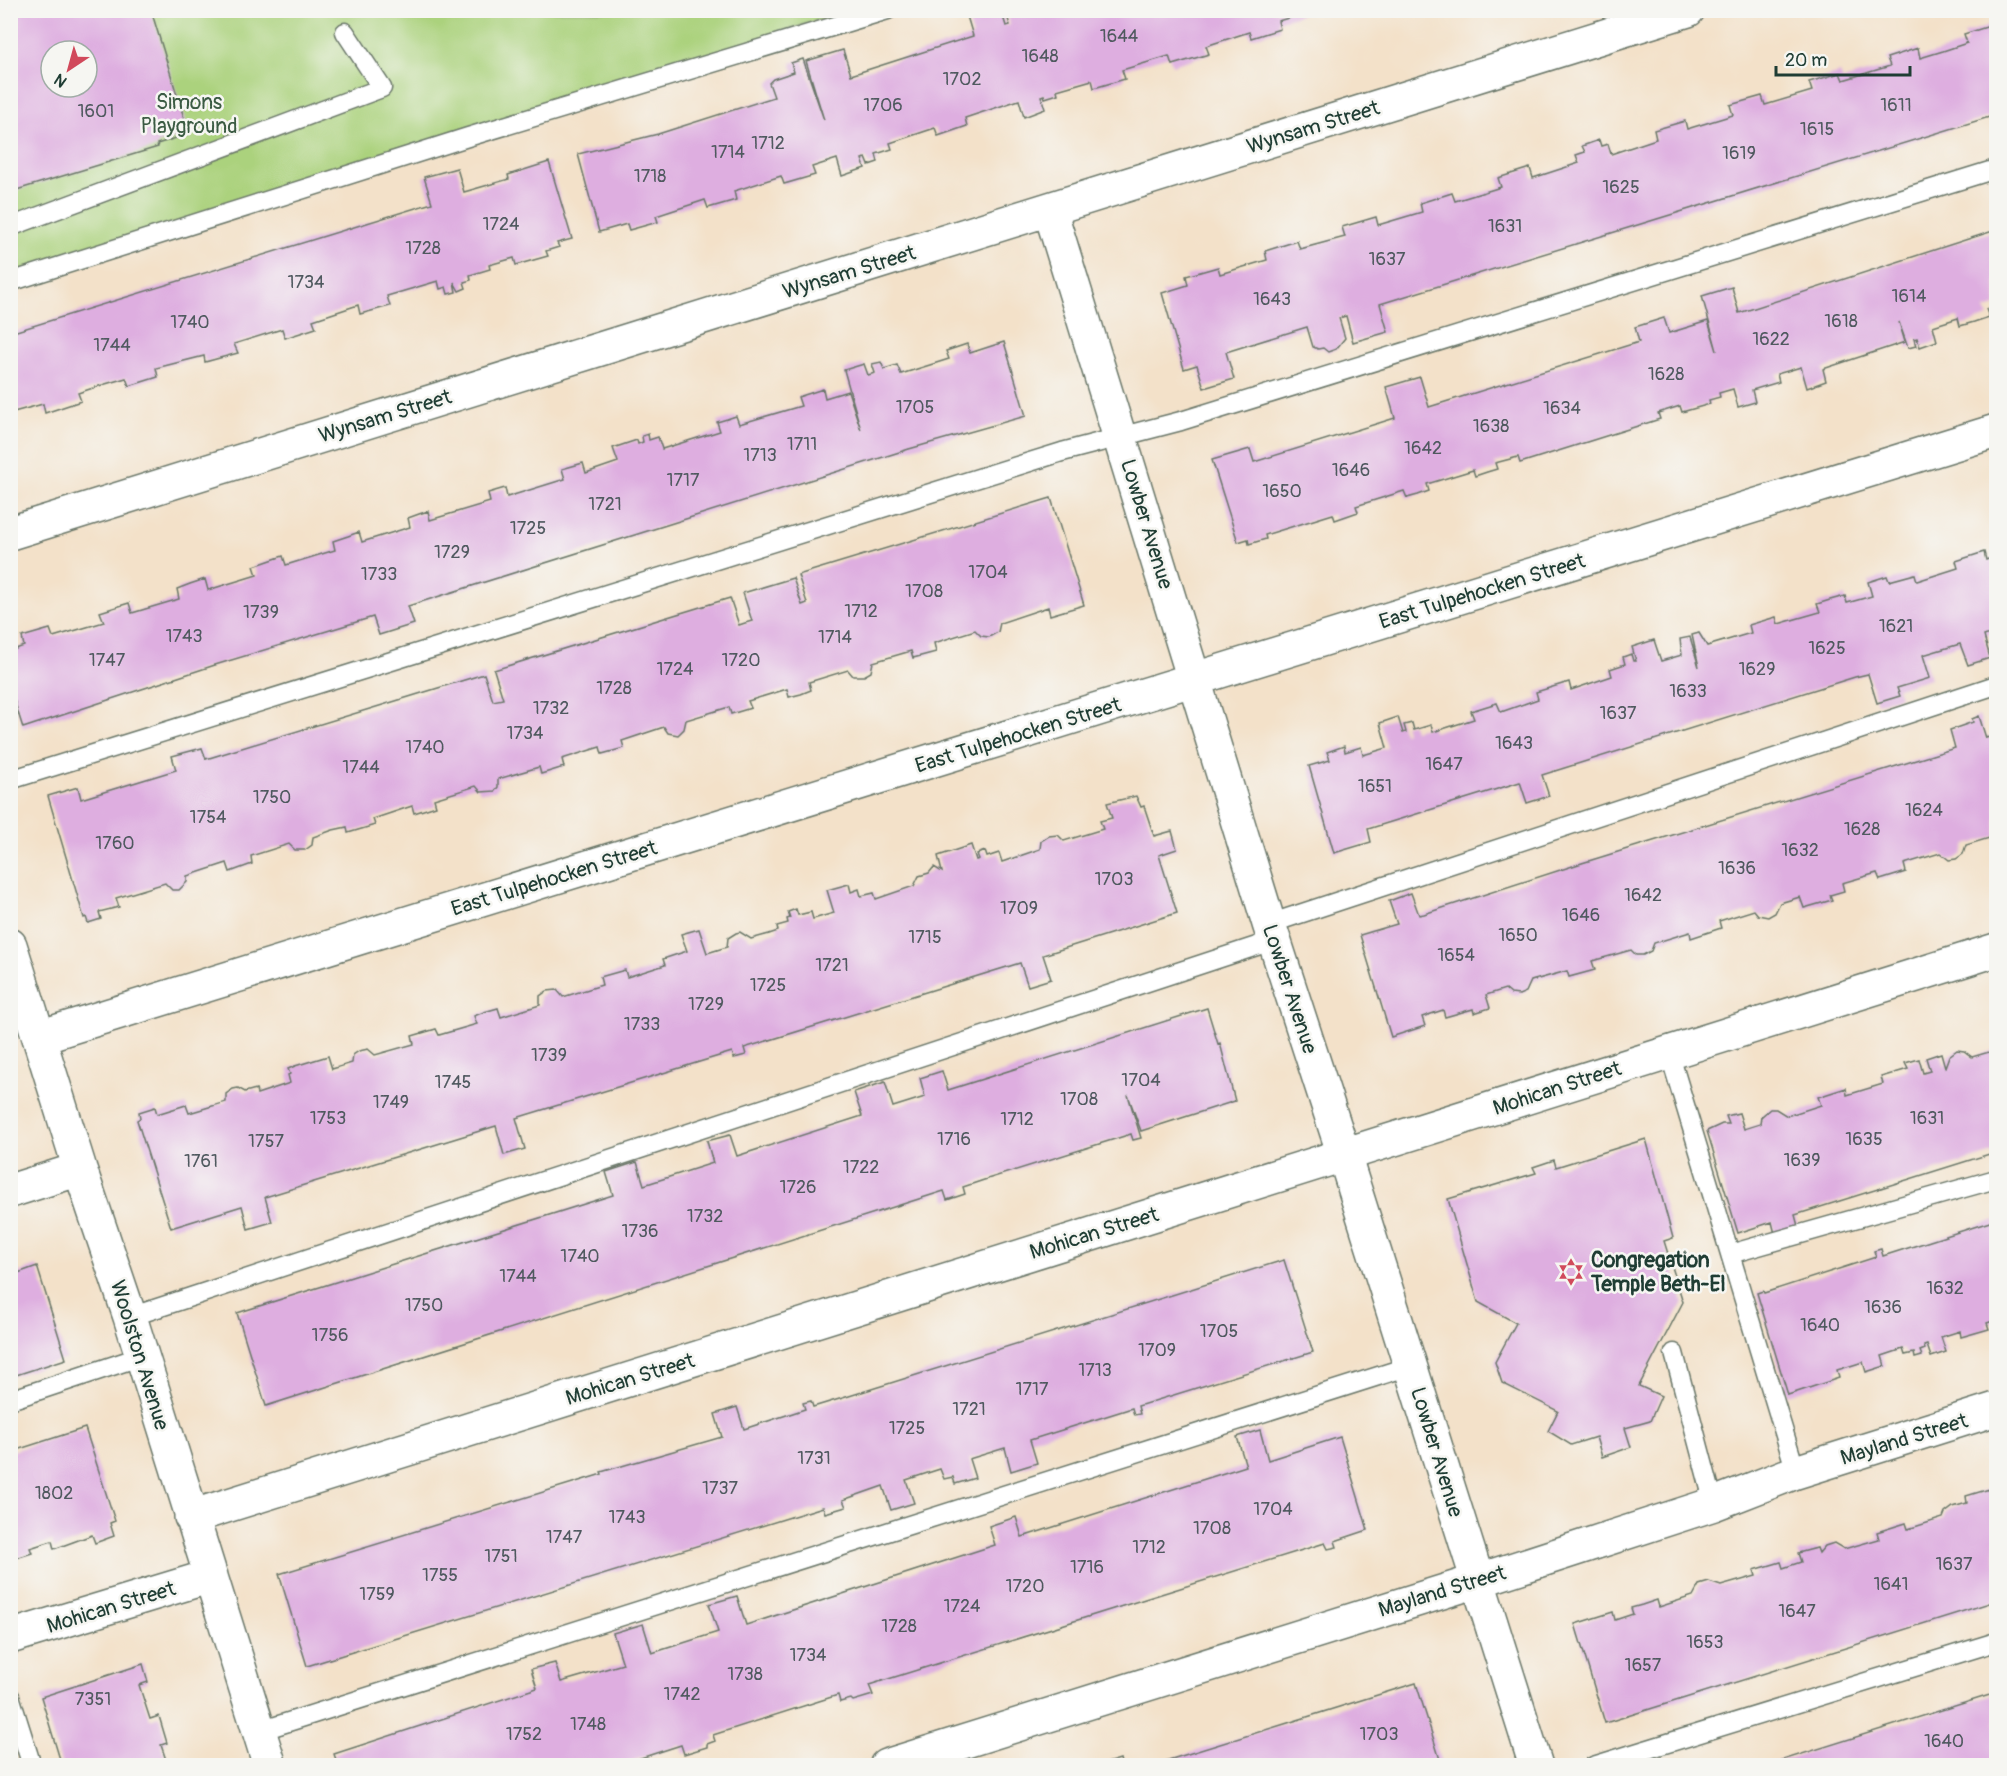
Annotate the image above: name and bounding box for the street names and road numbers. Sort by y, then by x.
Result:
street label: Wynsam Street [1243,94,1383,161]
street label: Wynsam Street [779,239,919,306]
street label: Wynsam Street [315,383,455,450]
street label: Lowber Avenue [1114,456,1179,593]
street label: East Tulpehocken Street [1376,547,1589,636]
street label: East Tulpehocken Street [912,691,1125,780]
street label: East Tulpehocken Street [448,834,661,923]
street label: Lowber Avenue [1256,921,1323,1058]
street label: Mohican Street [1490,1055,1625,1122]
street label: Mohican Street [1026,1201,1162,1266]
street label: Woolston Avenue [104,1277,175,1434]
street label: Mohican Street [562,1347,698,1412]
street label: Lowber Avenue [1404,1384,1469,1521]
street label: Mayland Street [1837,1407,1972,1472]
street label: Mayland Street [1375,1559,1510,1624]
street label: Mohican Street [43,1575,179,1640]

